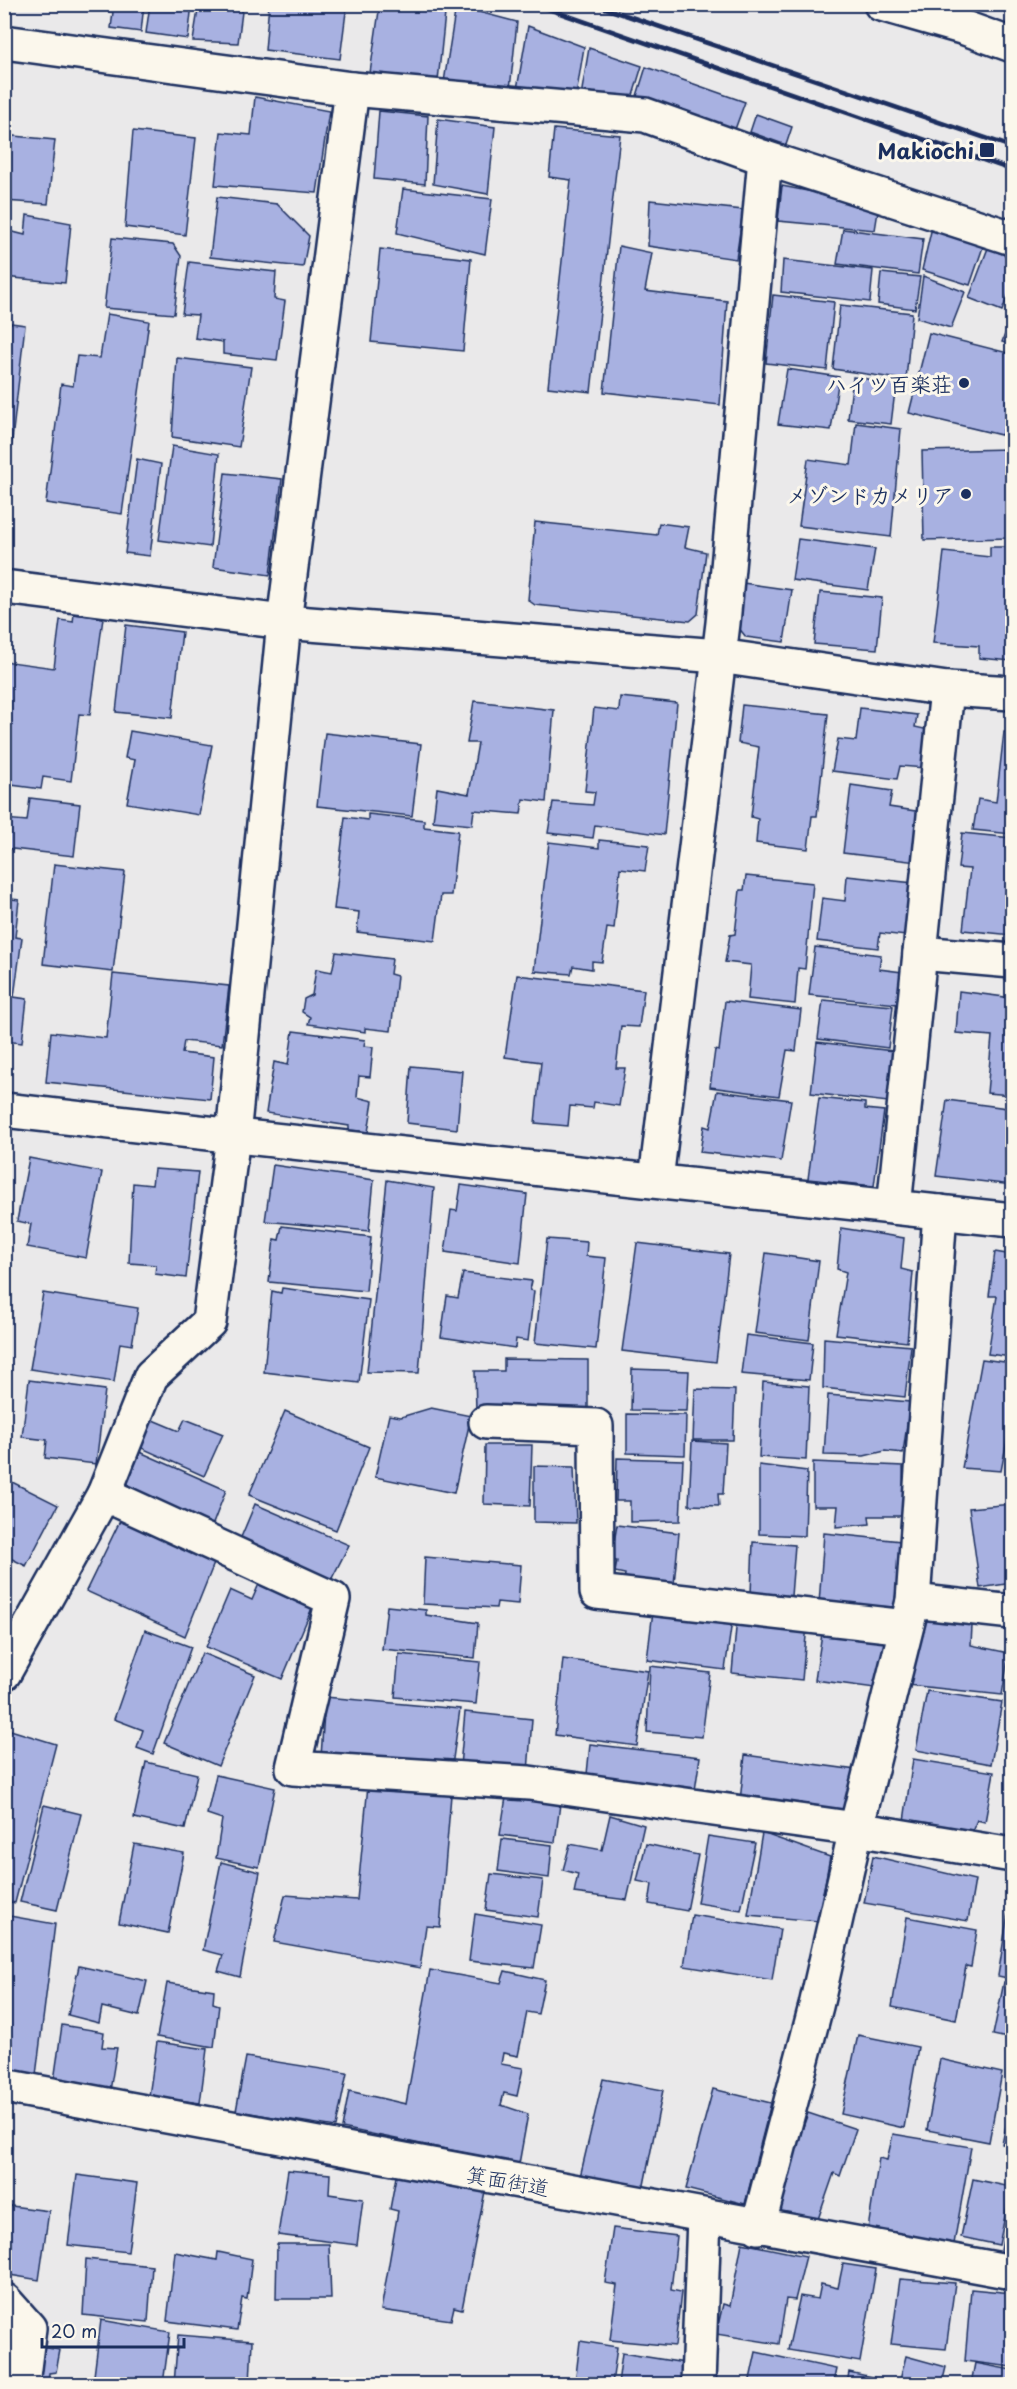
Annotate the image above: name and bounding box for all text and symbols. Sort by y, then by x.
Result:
place label: Makiochi [878,134,974,166]
marker: Makiochi [978,141,996,159]
place label: ハイツ百楽荘 [826,367,952,399]
marker: ハイツ百楽荘 [957,376,971,390]
place label: メゾンドカメリア [786,478,954,510]
marker: メゾンドカメリア [959,487,973,501]
street label: 箕面街道 [464,2157,552,2203]
scale bar [42,2311,184,2349]
text: 20 m [51,2317,97,2344]

